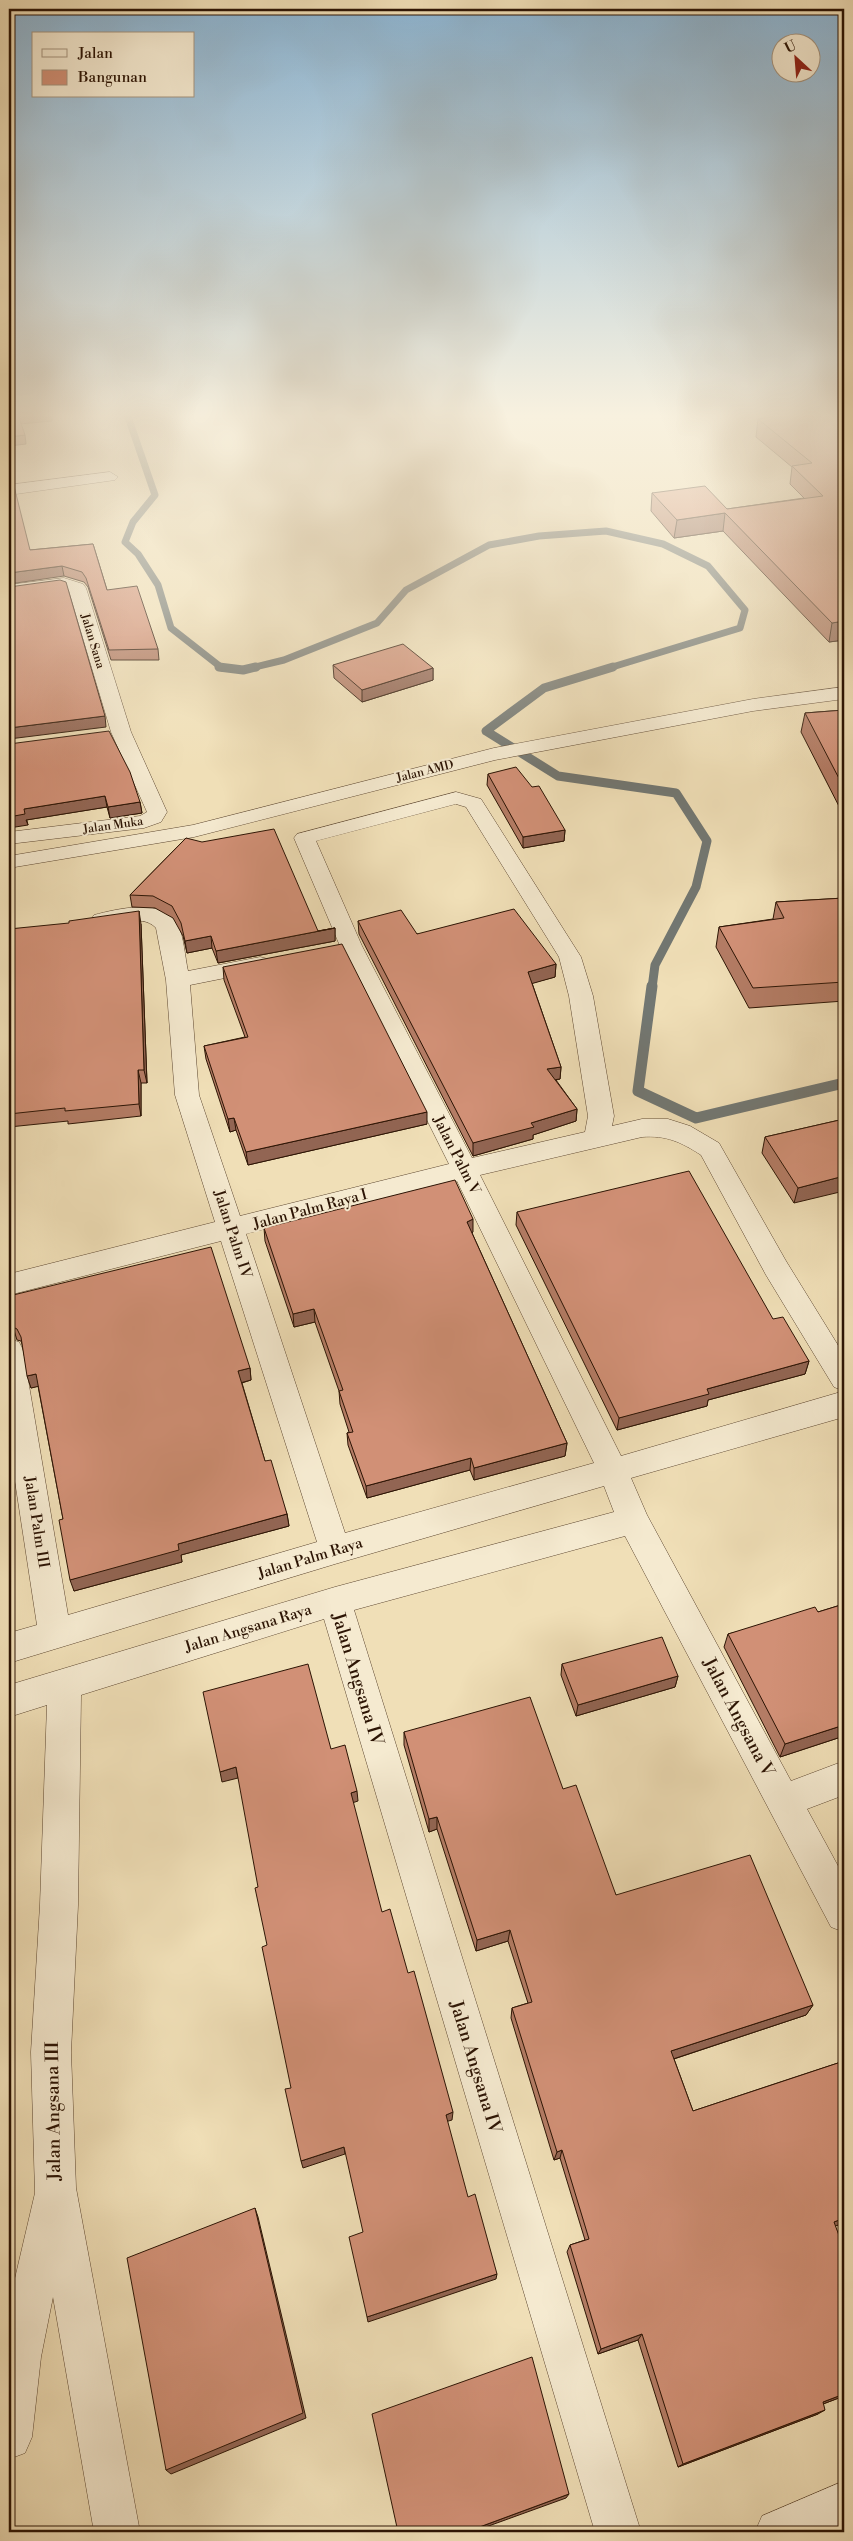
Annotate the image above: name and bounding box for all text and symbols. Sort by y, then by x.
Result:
legend [32,32,195,98]
north arrow [770,32,820,82]
text: U [782,37,800,58]
text: Jalan [77,44,113,63]
text: Bangunan [77,68,147,87]
street label: Jalan Sana [77,611,108,671]
street label: Jalan AMD [394,757,455,786]
street label: Jalan Muka [81,814,145,837]
street label: Jalan Palm V [428,1112,485,1198]
street label: Jalan Palm Raya I [250,1185,370,1234]
street label: Jalan Palm IV [209,1186,256,1281]
street label: Jalan Palm III [20,1474,53,1570]
street label: Jalan Palm Raya [254,1533,365,1584]
street label: Jalan Angsana Raya [181,1600,314,1657]
street label: Jalan Angsana IV [326,1609,389,1749]
street label: Jalan Angsana V [697,1653,780,1781]
street label: Jalan Angsana IV [444,1997,507,2137]
street label: Jalan Angsana III [41,2041,66,2182]

